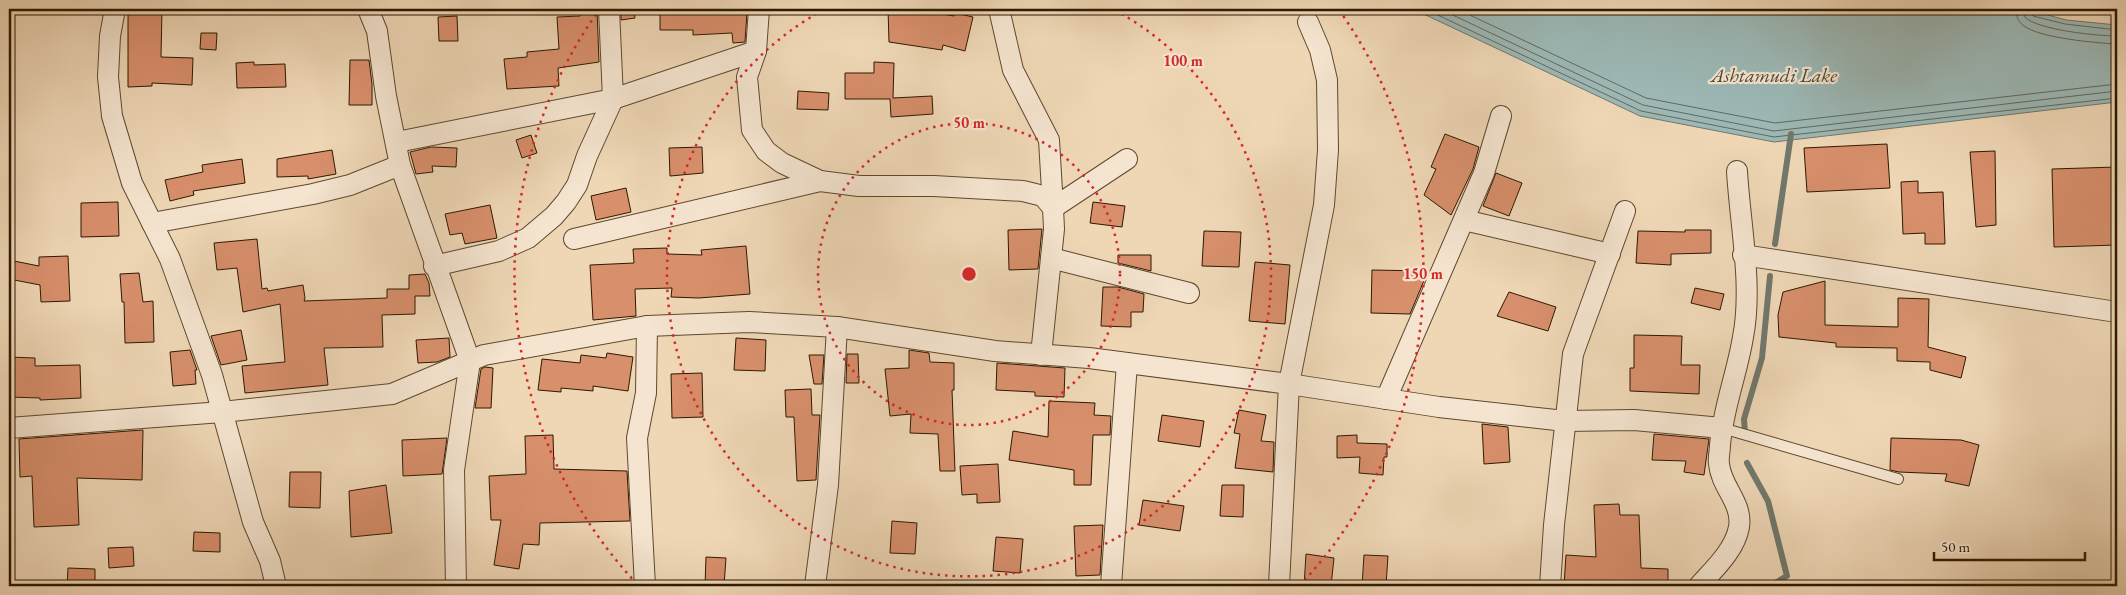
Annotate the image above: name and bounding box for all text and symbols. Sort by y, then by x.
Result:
text: 100 m [1163,51,1203,70]
water label: Ashtamudi Lake [1709,62,1837,88]
text: 50 m [953,113,985,132]
text: 150 m [1403,264,1443,283]
centre of rings [960,265,978,283]
scale bar [1934,530,2085,562]
text: 50 m [1941,537,1970,556]

